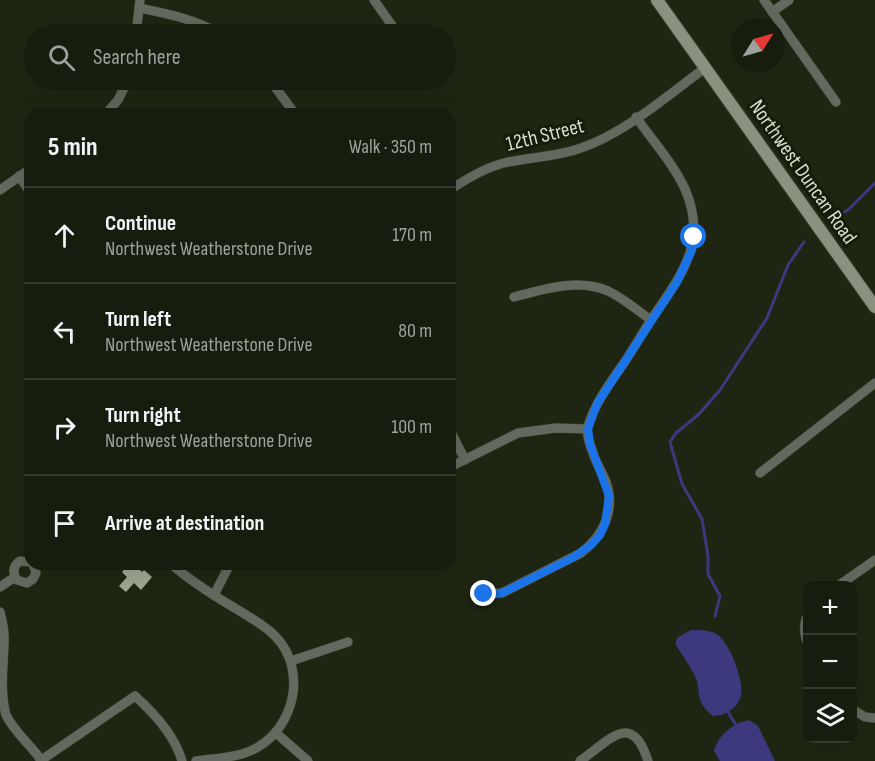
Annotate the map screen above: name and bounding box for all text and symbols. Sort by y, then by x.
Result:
north arrow [731,18,785,72]
search box [24,24,456,90]
icon: search [45,41,78,74]
text: Search here [93,44,180,71]
street label: Northwest Duncan Road [744,95,862,249]
street label: 12th Street [504,113,586,157]
text: 5 min [48,132,98,163]
text: Walk · 350 m [349,135,432,159]
text: Continue [105,210,176,237]
icon: ahead [48,219,81,252]
text: 170 m [392,223,432,247]
route start [680,223,706,249]
text: Northwest Weatherstone Drive [105,237,312,261]
text: Turn left [105,306,171,333]
icon: left [48,315,81,348]
text: 80 m [398,319,432,343]
text: Northwest Weatherstone Drive [105,333,312,357]
text: Turn right [105,402,181,429]
icon: right [48,411,81,444]
text: 100 m [391,415,432,439]
text: Northwest Weatherstone Drive [105,429,312,453]
icon: arrive [48,507,81,540]
text: Arrive at destination [105,510,264,537]
route end [470,580,496,606]
map controls [803,581,857,743]
button: + [803,581,857,635]
button: − [803,635,857,689]
button: layers [803,689,857,743]

